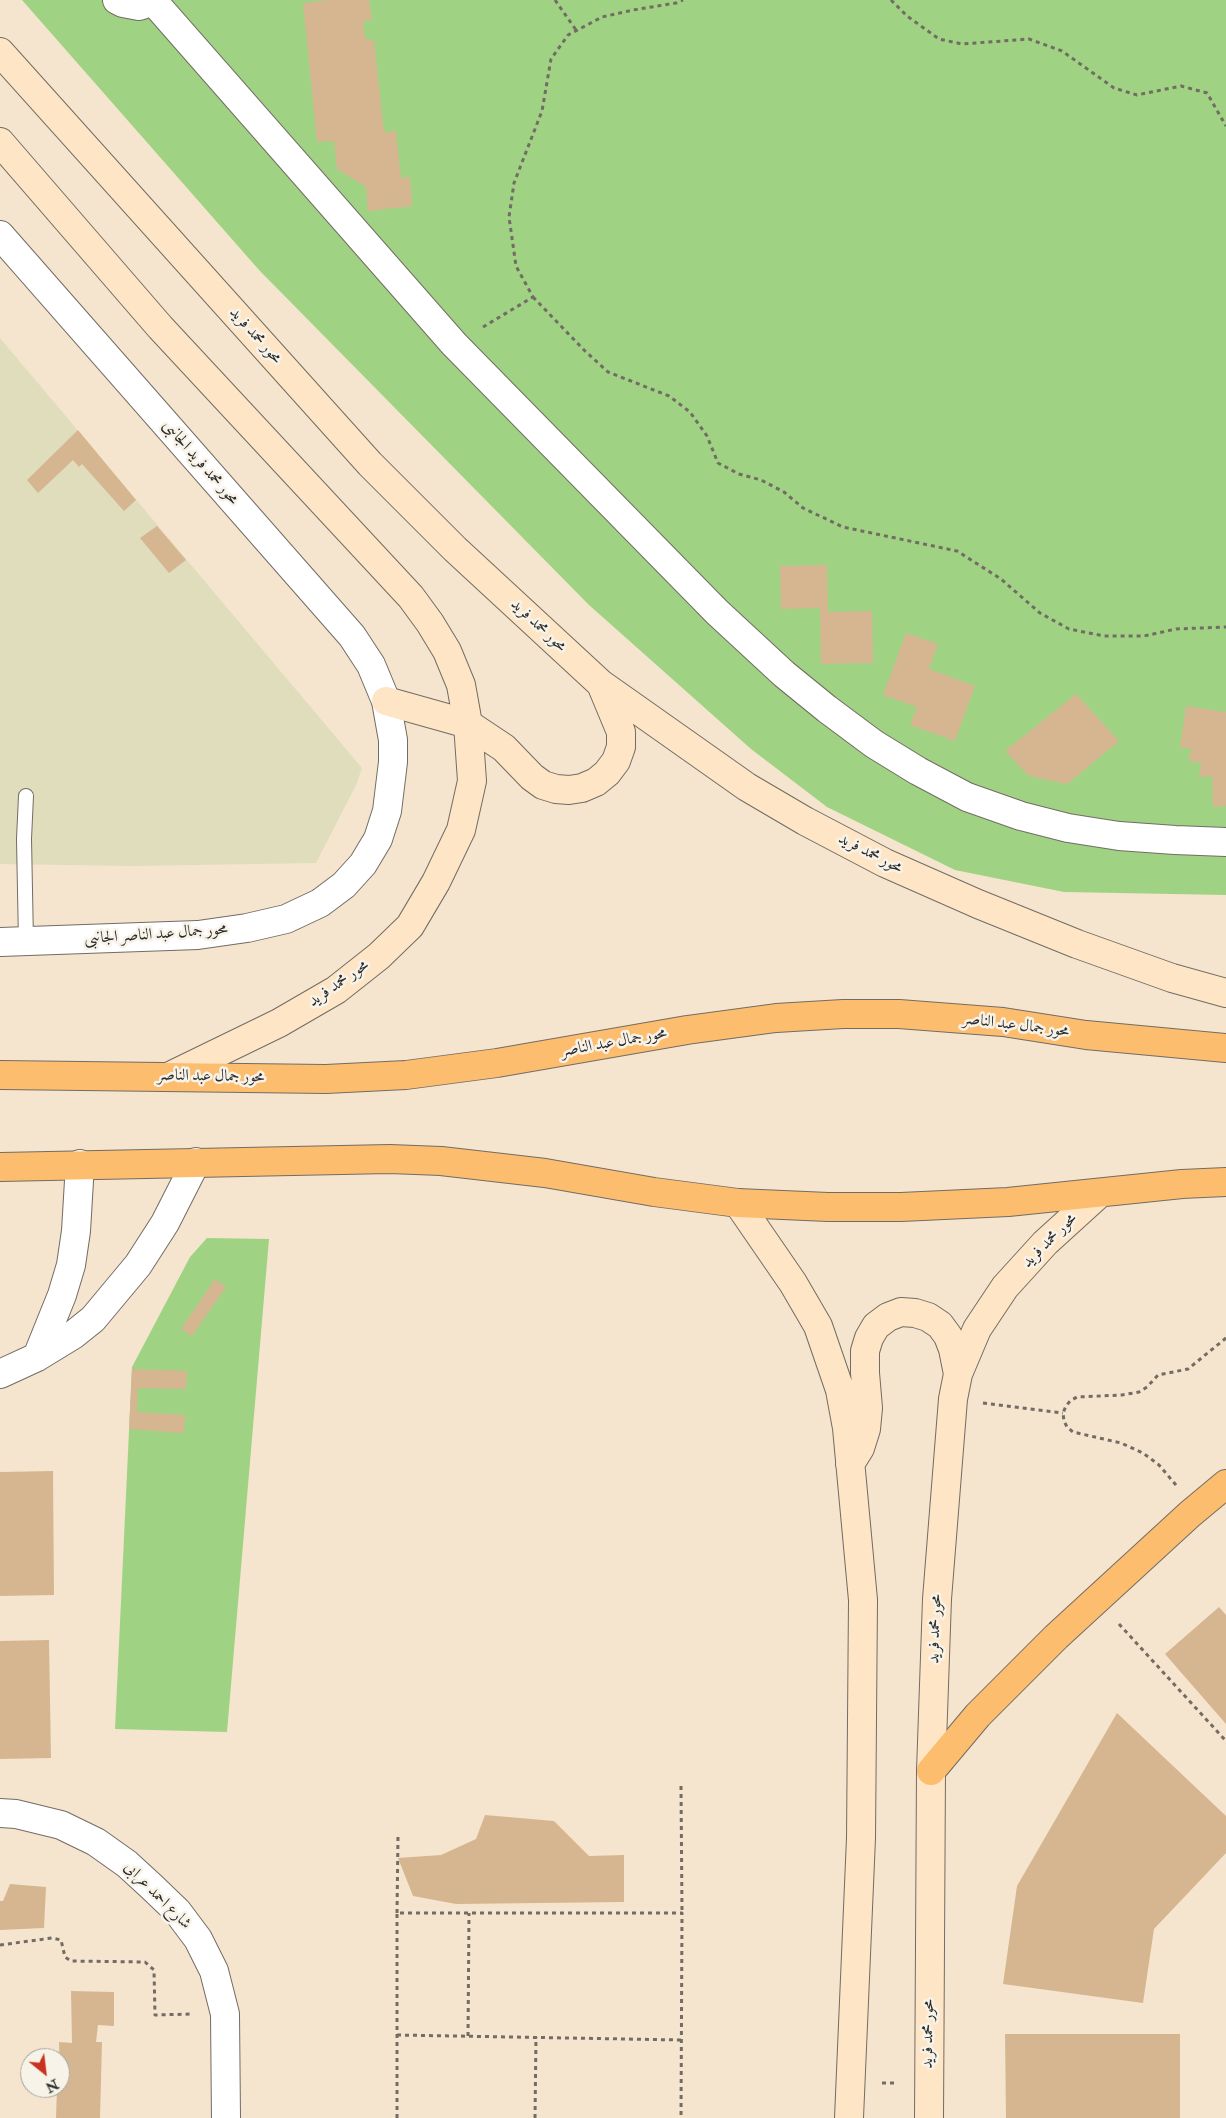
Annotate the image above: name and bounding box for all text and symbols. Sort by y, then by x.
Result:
street label: محور محمد فريد [225,304,285,368]
street label: محور محمد فريد الجانبى [158,417,242,509]
street label: محور محمد فريد [506,595,570,657]
street label: محور محمد فريد [835,830,905,878]
street label: محور جمال عبد الناصر الجانبى [84,920,228,950]
street label: محور محمد فريد [305,956,373,1012]
street label: محور جمال عبد الناصر [962,1010,1070,1042]
street label: محور جمال عبد الناصر [560,1024,668,1062]
street label: محور جمال عبد الناصر [157,1066,265,1088]
street label: محور محمد فريد [1019,1210,1081,1272]
street label: محور محمد فريد [925,1594,947,1664]
street label: شارع احمد عرابى [119,1858,195,1934]
street label: محور محمد فريد [919,1999,939,2069]
north arrow [20,2048,70,2098]
text: N [42,2075,62,2096]

